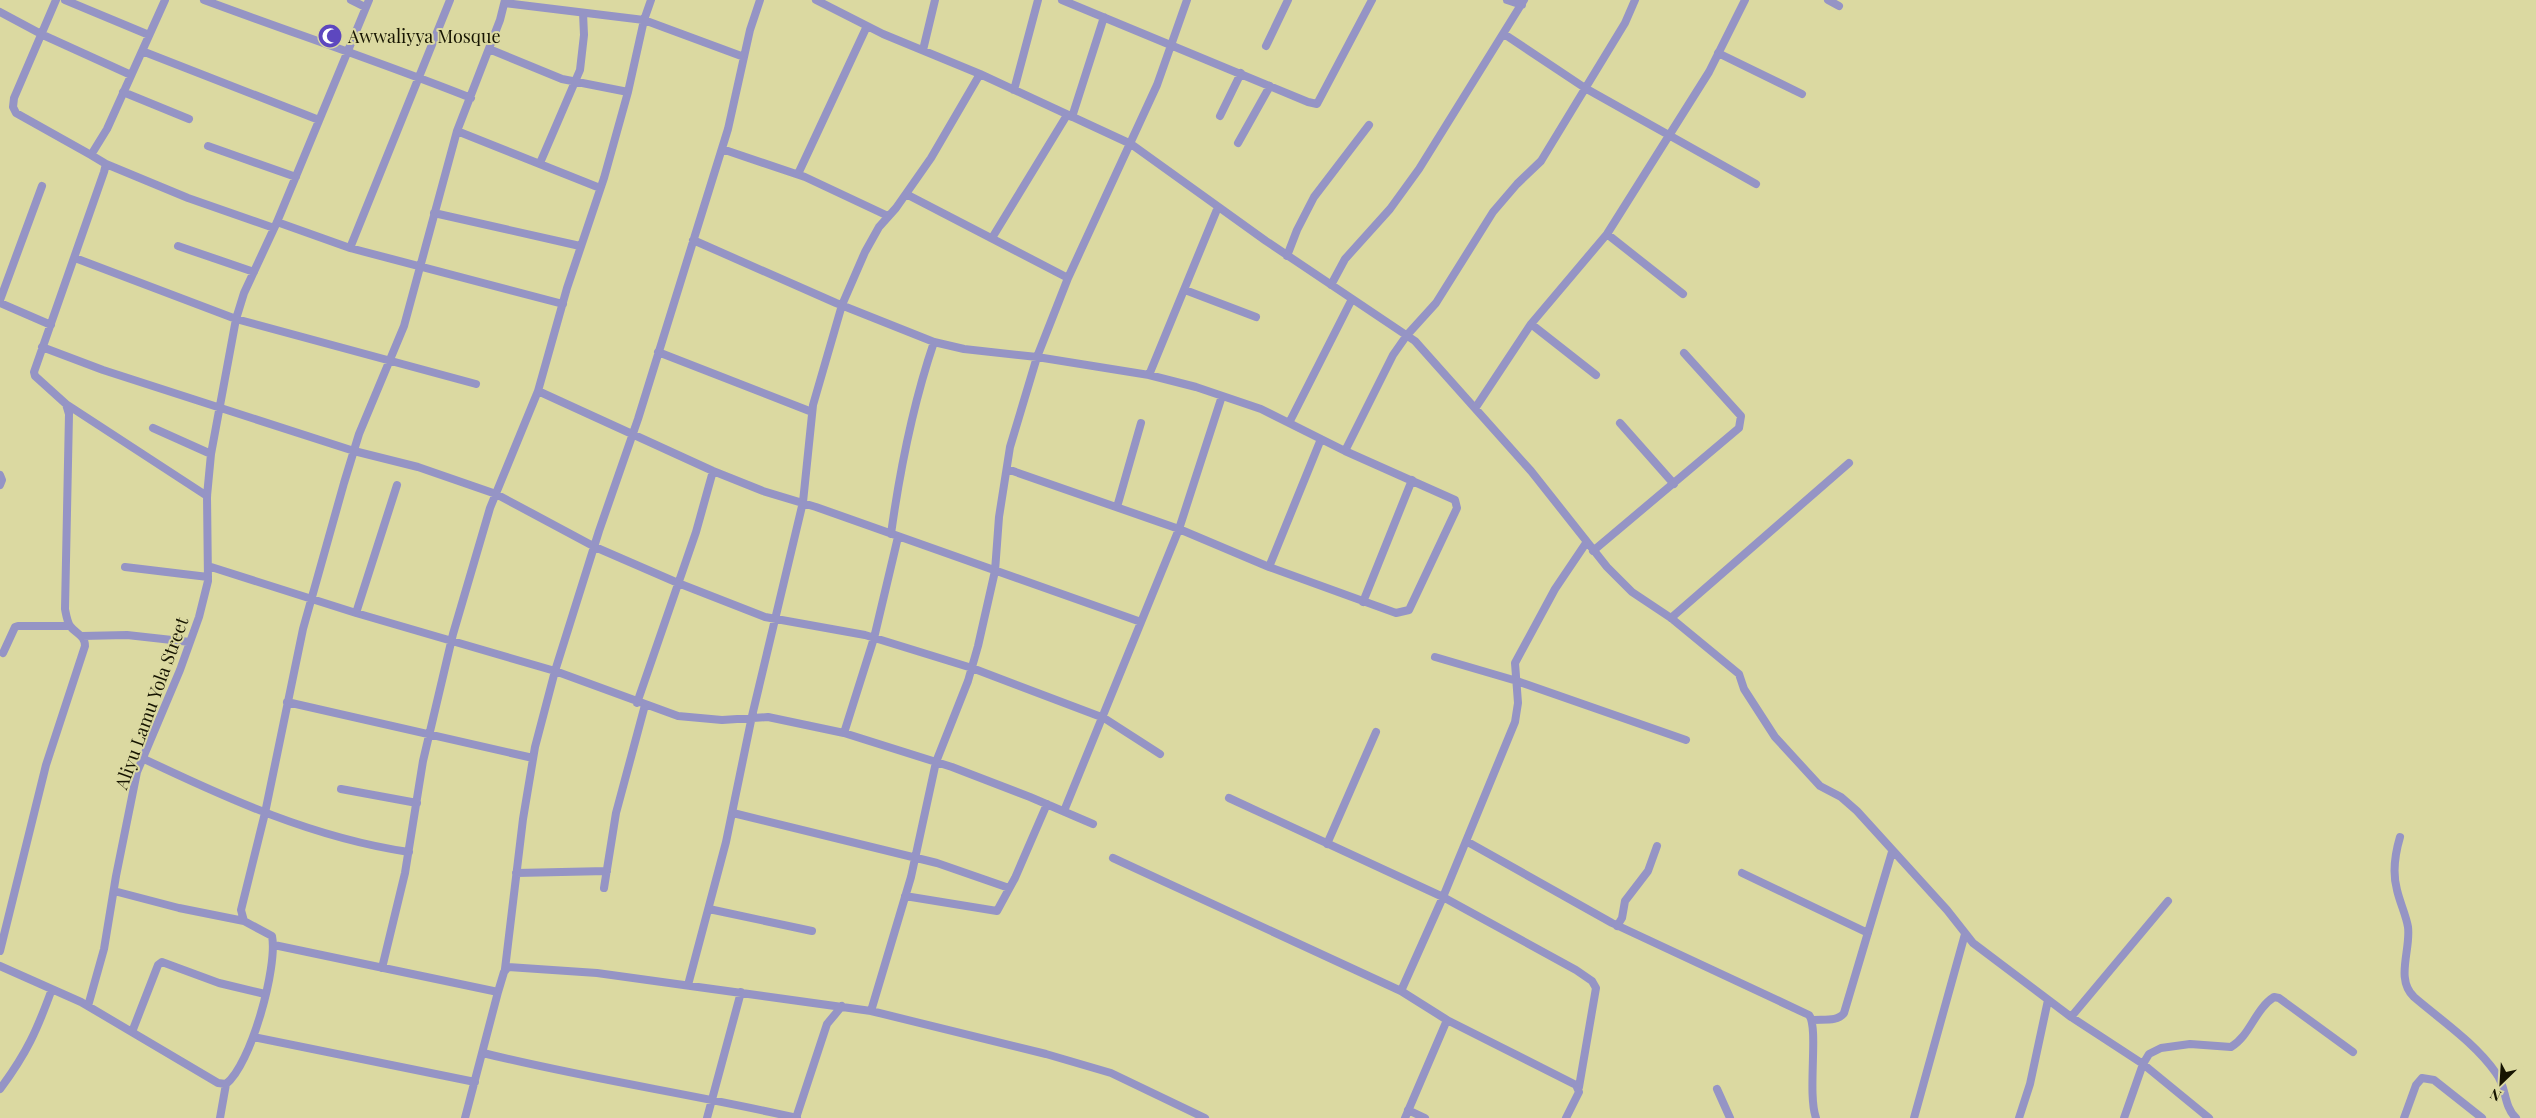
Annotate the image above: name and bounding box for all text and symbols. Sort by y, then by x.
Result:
mosque icon: Awwaliyya Mosque [317,23,343,49]
place label: Awwaliyya Mosque [347,24,501,48]
street label: Aliyu Lamu Yola Street [108,613,194,793]
north arrow [2476,1058,2526,1108]
text: N [2487,1084,2504,1106]

